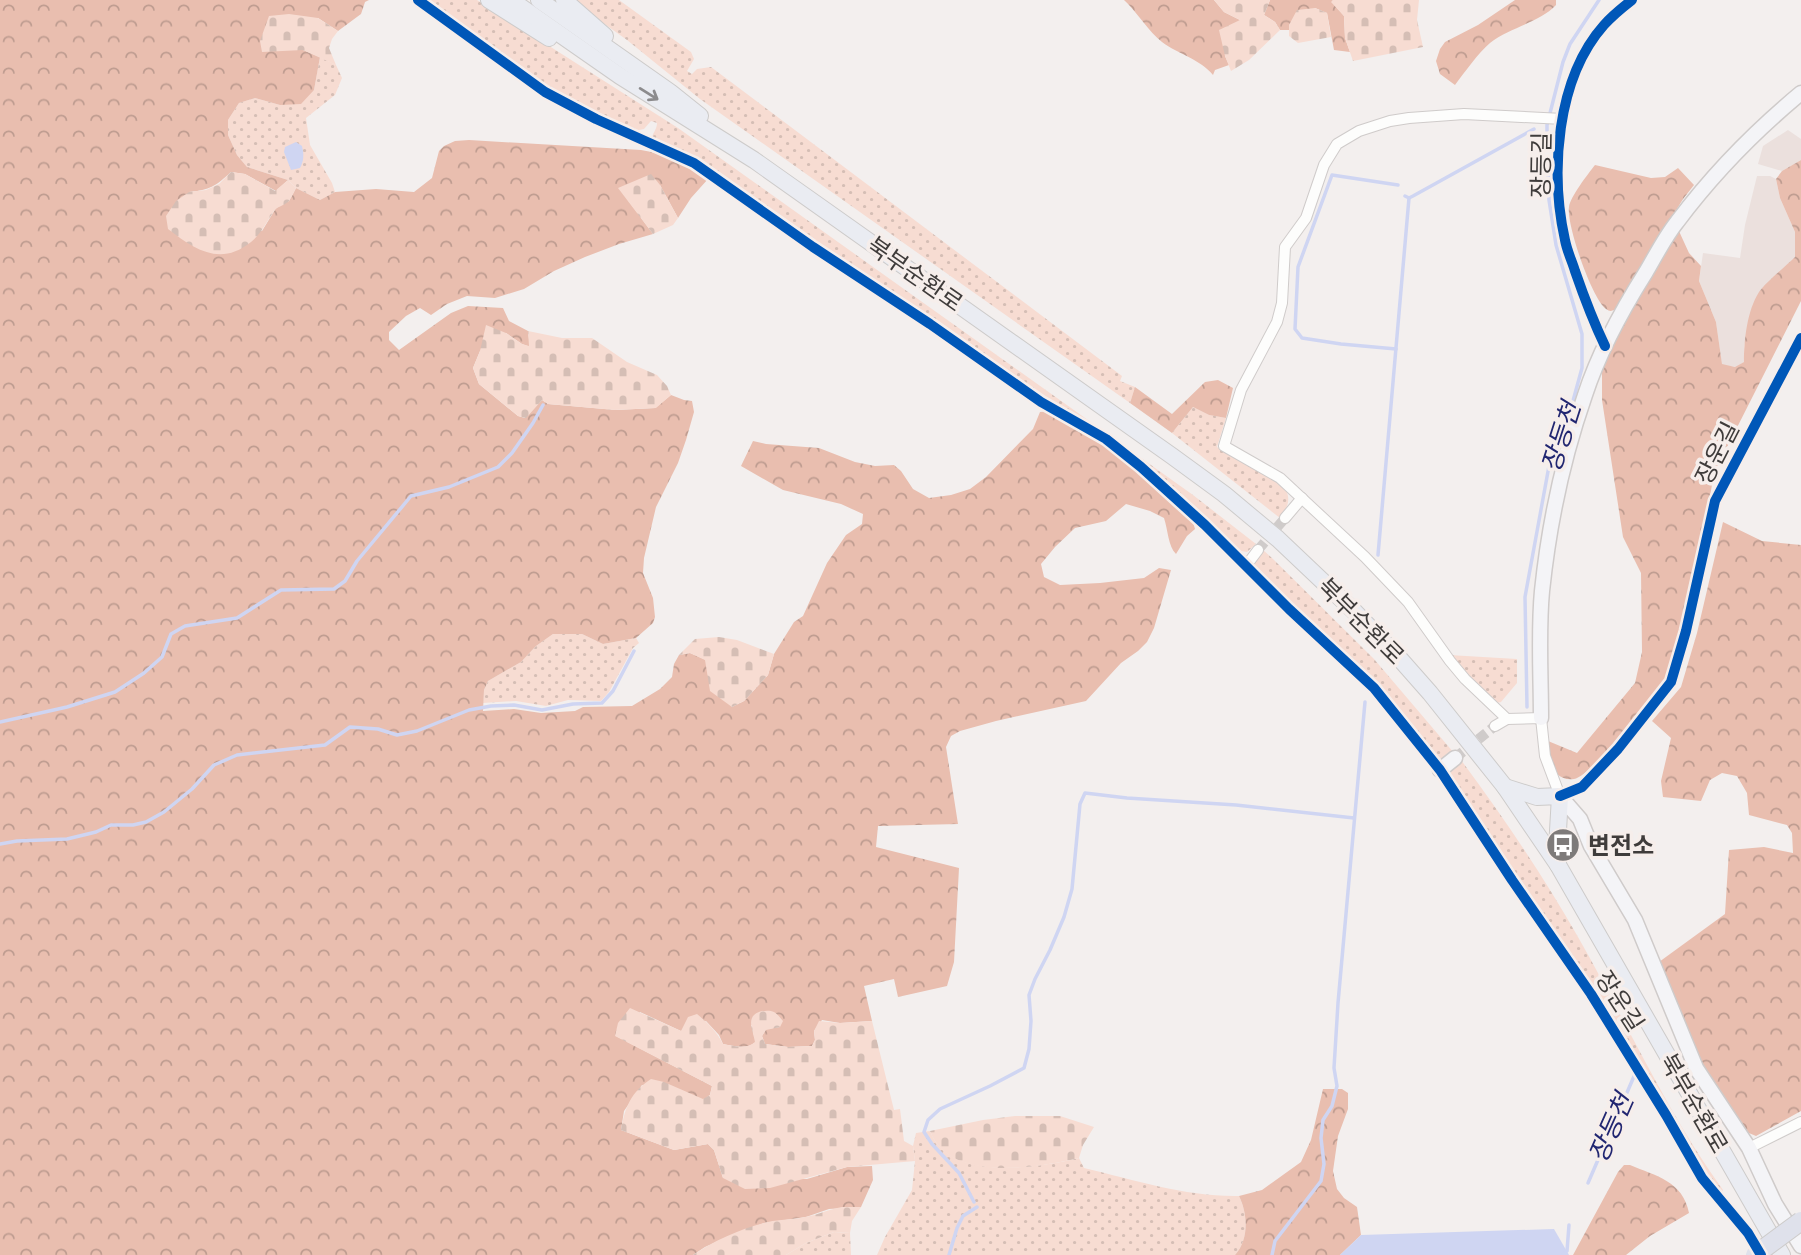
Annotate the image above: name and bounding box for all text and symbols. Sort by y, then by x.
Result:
one-way arrow [638,87,658,101]
street label: 장등길 [1526,132,1556,198]
street label: 북부순환로 [861,230,969,318]
water label: 장등천 [1535,395,1588,476]
street label: 장운길 [1689,417,1745,489]
street label: 북부순환로 [1312,572,1410,670]
bus stop icon: 변전소 [1544,826,1582,864]
place label: 변전소 [1588,831,1654,860]
street label: 장운길 [1590,965,1650,1037]
street label: 북부순환로 [1654,1048,1734,1158]
water label: 장등천 [1582,1086,1641,1167]

